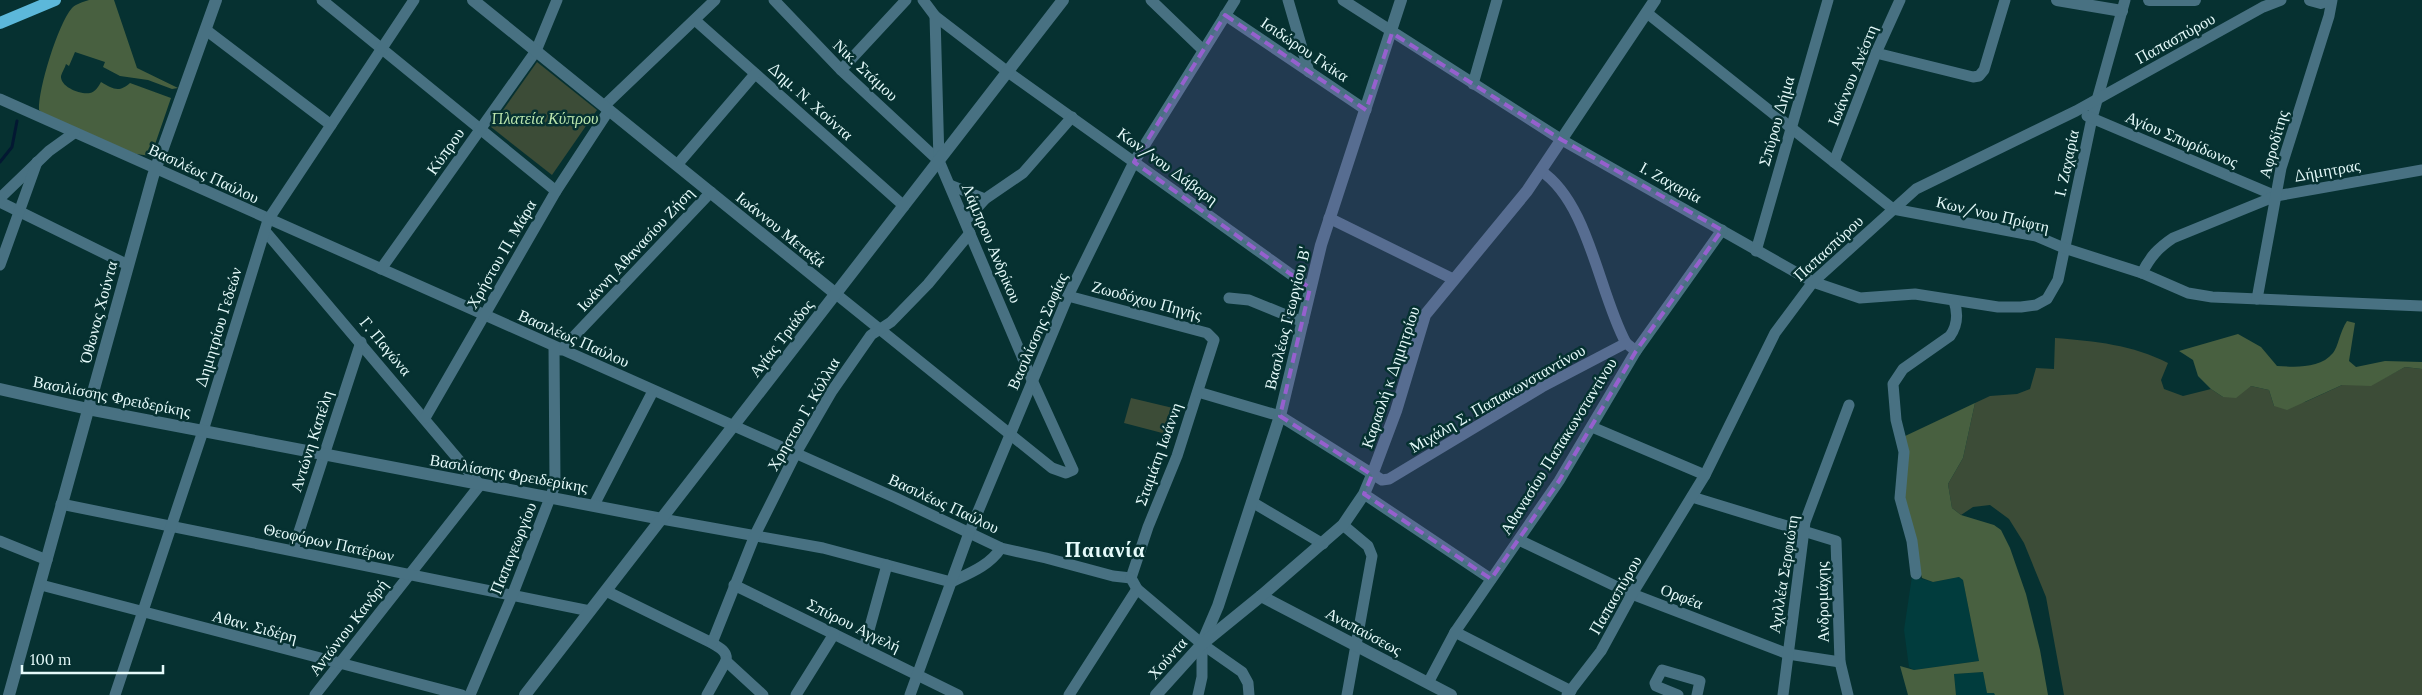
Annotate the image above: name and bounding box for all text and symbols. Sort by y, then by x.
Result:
street label: Παπασπύρου [2132,8,2218,68]
street label: Ισιδώρου Γκίκα [1257,12,1353,86]
street label: Ιωάννου Ανέστη [1823,22,1881,128]
street label: Νικ. Στάμου [829,35,903,105]
street label: Δημ. Ν. Χούντα [765,58,858,145]
street label: Σπύρου Δήμα [1754,73,1799,168]
street label: Αγίου Σπυρίδωνος [2123,106,2242,172]
street label: Αφροδίτης [2254,107,2292,180]
park label: Πλατεία Κύπρου [492,108,598,128]
street label: Κων/νου Δάβαρη [1113,123,1222,210]
street label: Κύπρου [422,124,468,178]
street label: Ι. Ζαχαρία [2049,127,2083,198]
street label: Βασιλέως Παύλου [146,139,263,207]
street label: Δήμητρας [2292,154,2362,186]
street label: Ι. Ζαχαρία [1637,157,1706,207]
street label: Λάμπρου Ανδρίκου [958,180,1026,306]
street label: Ιωάννη Αθανασίου Ζήση [572,183,698,315]
street label: Ιωάννου Μεταξά [732,187,830,272]
street label: Κων/νου Πρίφτη [1934,191,2052,238]
street label: Χρήστου Π. Μάρα [462,195,541,312]
street label: Παπασπύρου [1789,211,1867,285]
street label: Βασιλέως Γεωργίου Β' [1260,244,1314,392]
street label: Όθωνος Χούντα [74,258,121,366]
street label: Δημητρίου Γεδεών [190,265,246,389]
street label: Βασιλίσσης Σοφίας [1002,269,1072,393]
street label: Ζωοδόχου Πηγής [1090,276,1205,324]
street label: Αγίας Τριάδος [744,295,818,381]
street label: Καραολή κ Δημητρίου [1356,303,1424,450]
street label: Βασιλέως Παύλου [515,305,633,372]
street label: Γ. Παγώνα [356,312,417,380]
street label: Μιχάλη Σ. Παπακωνσταντίνου [1405,339,1589,457]
street label: Χρηστου Γ. Κόλλια [762,353,844,474]
street label: Αθανασίου Παπακωνσταντίνου [1495,354,1621,538]
street label: Βασιλίσσης Φρειδερίκης [31,371,193,421]
street label: Αντώνη Καπέλη [285,388,337,494]
street label: Σταμάτη Ιωάννη [1130,400,1186,508]
street label: Βασιλίσσης Φρειδερίκης [428,449,590,497]
street label: Βασιλέως Παύλου [886,469,1003,537]
street label: Παπαγεωργίου [485,499,541,597]
street label: Αχιλλέα Σερφιώτη [1764,513,1802,635]
street label: Θεοφόρων Πατέρων [262,518,396,566]
district label: Παιανία [1064,536,1146,563]
street label: Παπασπύρου [1584,552,1646,638]
street label: Ανδρομάχης [1811,561,1833,643]
street label: Αντώνιου Κανδρή [304,575,392,679]
street label: Ορφέα [1658,579,1707,613]
street label: Σπύρου Αγγελή [804,594,904,656]
street label: Αναπαύσεως [1322,603,1406,660]
street label: Αθαν. Σιδέρη [210,605,300,647]
street label: Χούντα [1143,632,1191,683]
scale bar [22,642,164,674]
text: 100 m [30,650,71,669]

